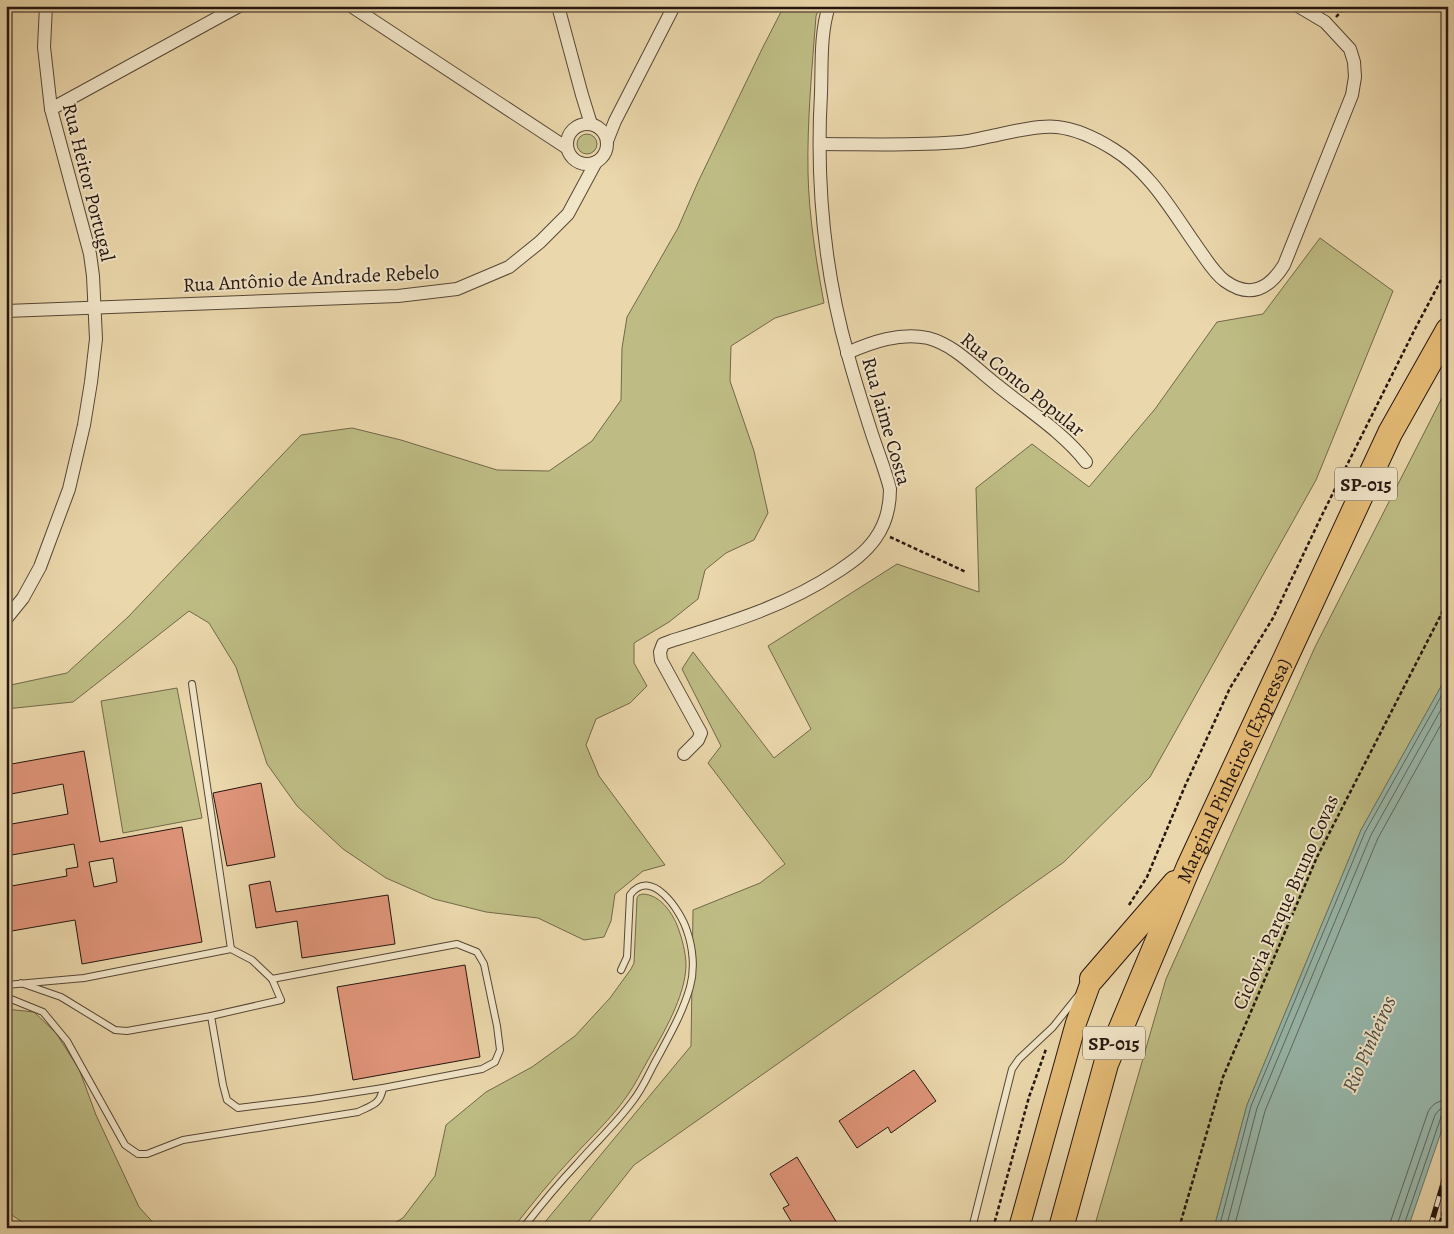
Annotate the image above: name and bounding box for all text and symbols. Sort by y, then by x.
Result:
street label: Rua Heitor Portugal [56,100,121,264]
street label: Rua Antônio de Andrade Rebelo [182,258,440,299]
street label: Rua Conto Popular [955,326,1091,443]
street label: Rua Jaime Costa [855,354,918,489]
road number: SP-015 [1335,468,1397,500]
street label: Marginal Pinheiros (Expressa) [1170,654,1298,888]
street label: Ciclovia Parque Bruno Covas [1226,790,1345,1014]
water label: Rio Pinheiros [1335,991,1403,1097]
road number: SP-015 [1083,1026,1145,1060]

